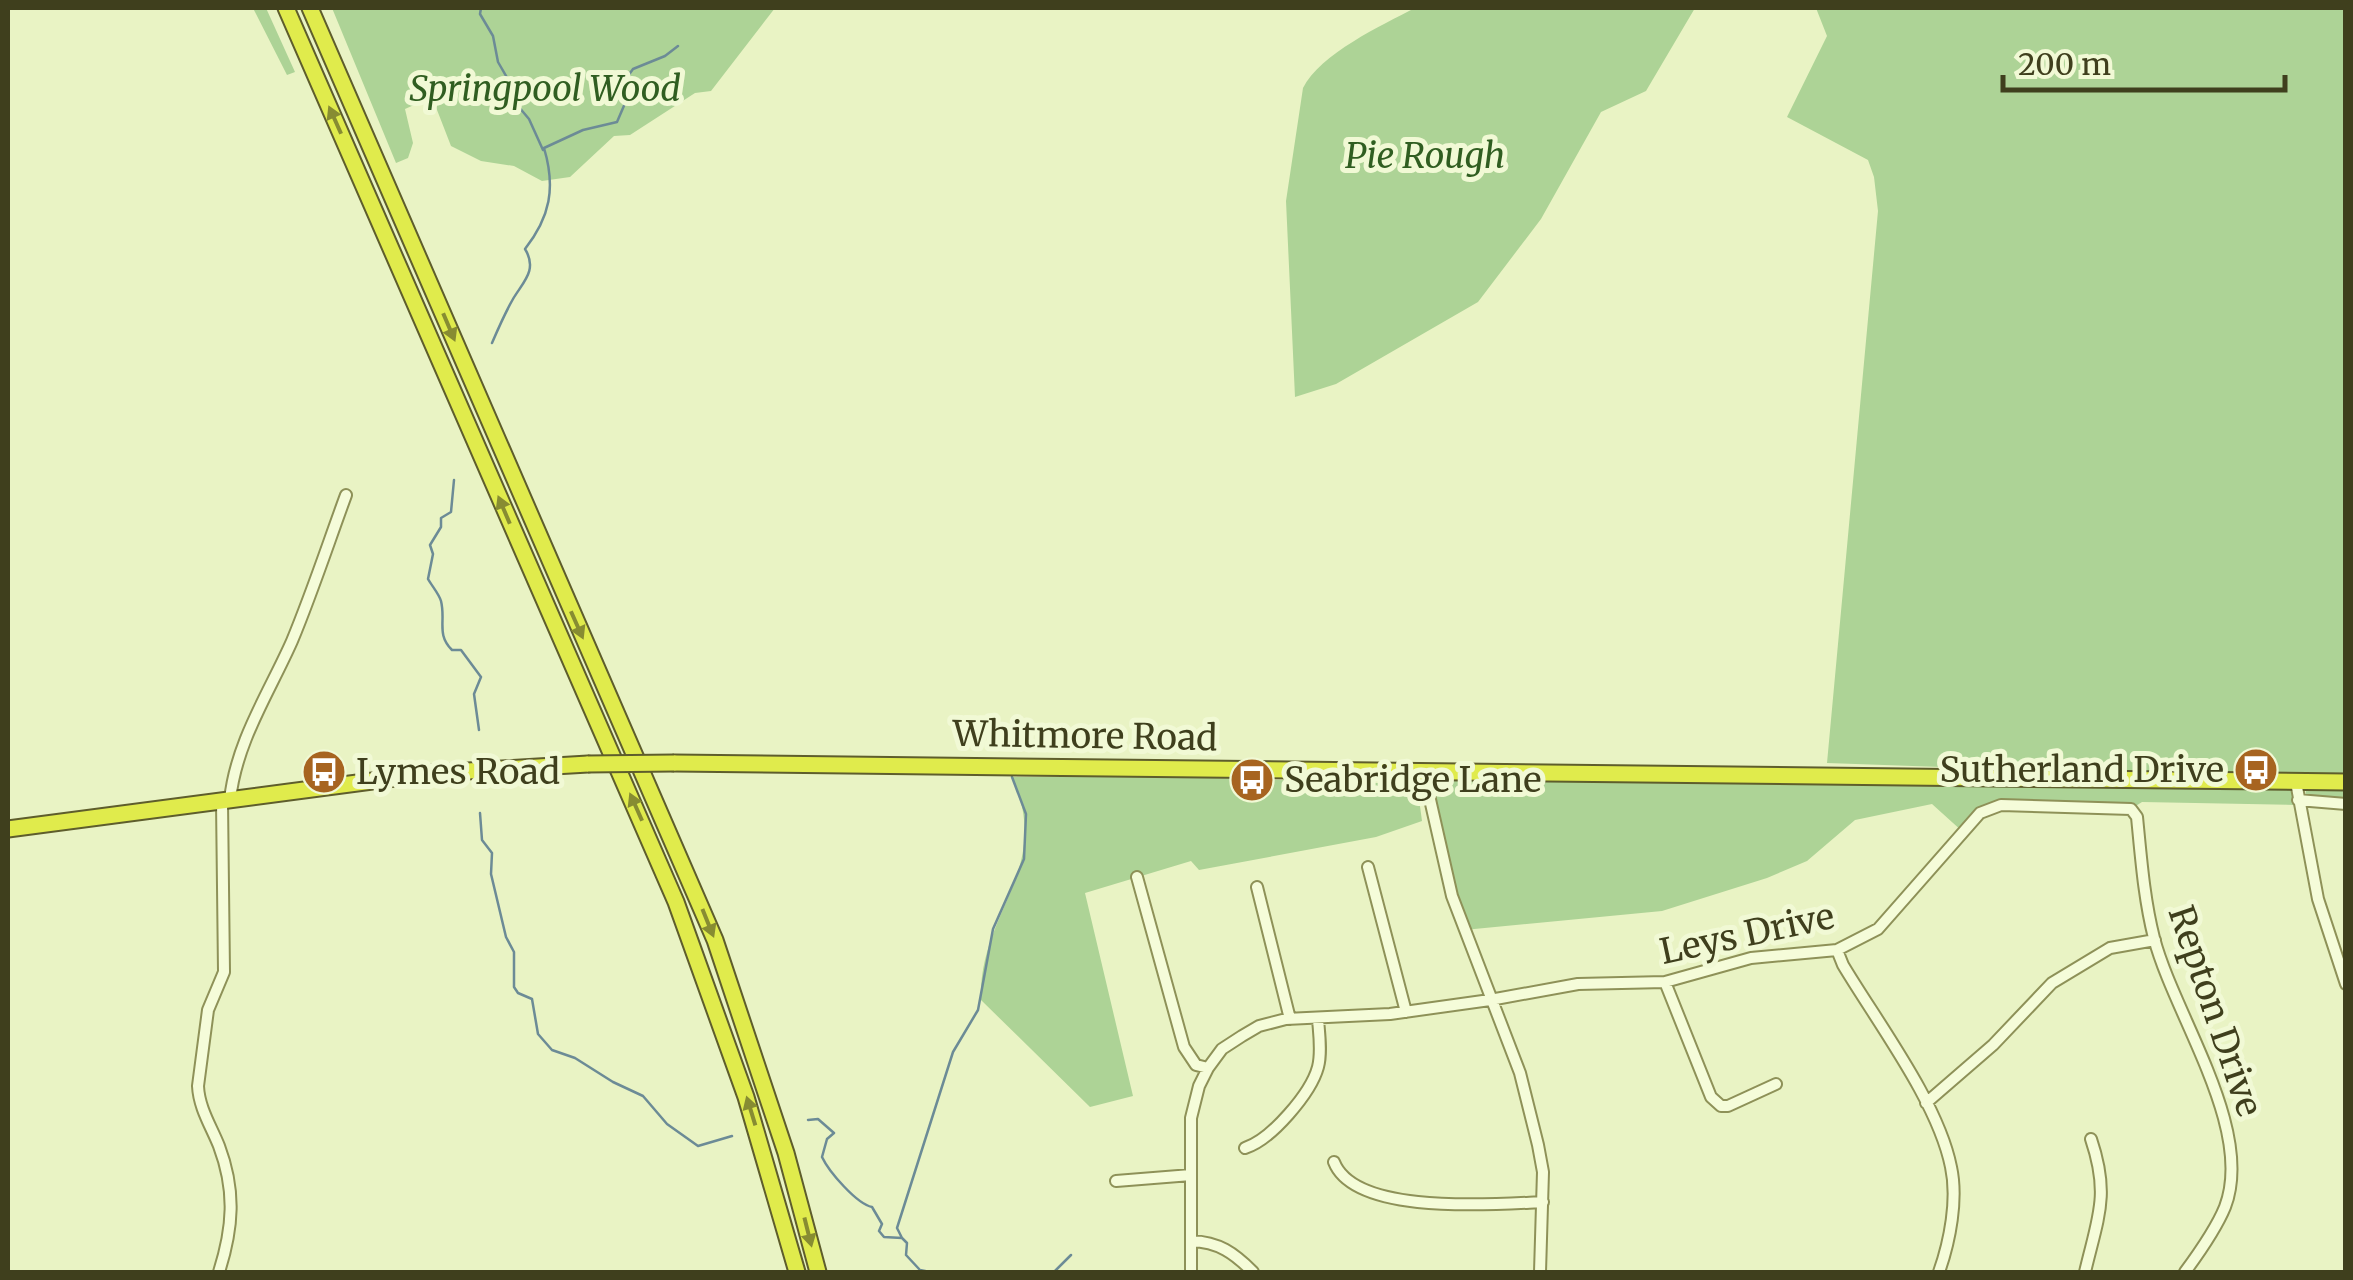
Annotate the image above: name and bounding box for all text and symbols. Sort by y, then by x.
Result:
scale bar [2003,30,2286,92]
text: 200 m [2018,45,2111,83]
park label: Springpool Wood [409,67,681,111]
one-way arrow [327,105,343,135]
park label: Pie Rough [1345,134,1505,178]
one-way arrow [441,312,457,342]
one-way arrow [496,496,512,525]
one-way arrow [569,611,586,640]
street label: Whitmore Road [951,712,1218,760]
bus stop icon: Sutherland Drive [2233,747,2279,793]
place label: Sutherland Drive [1939,748,2224,792]
bus stop icon: Lymes Road [301,749,347,795]
place label: Lymes Road [356,750,560,794]
bus stop icon: Seabridge Lane [1229,757,1275,803]
place label: Seabridge Lane [1284,758,1541,802]
one-way arrow [628,793,644,822]
street label: Leys Drive [1656,894,1838,974]
street label: Repton Drive [2158,900,2272,1122]
one-way arrow [700,908,716,938]
one-way arrow [743,1096,758,1126]
one-way arrow [800,1217,816,1248]

